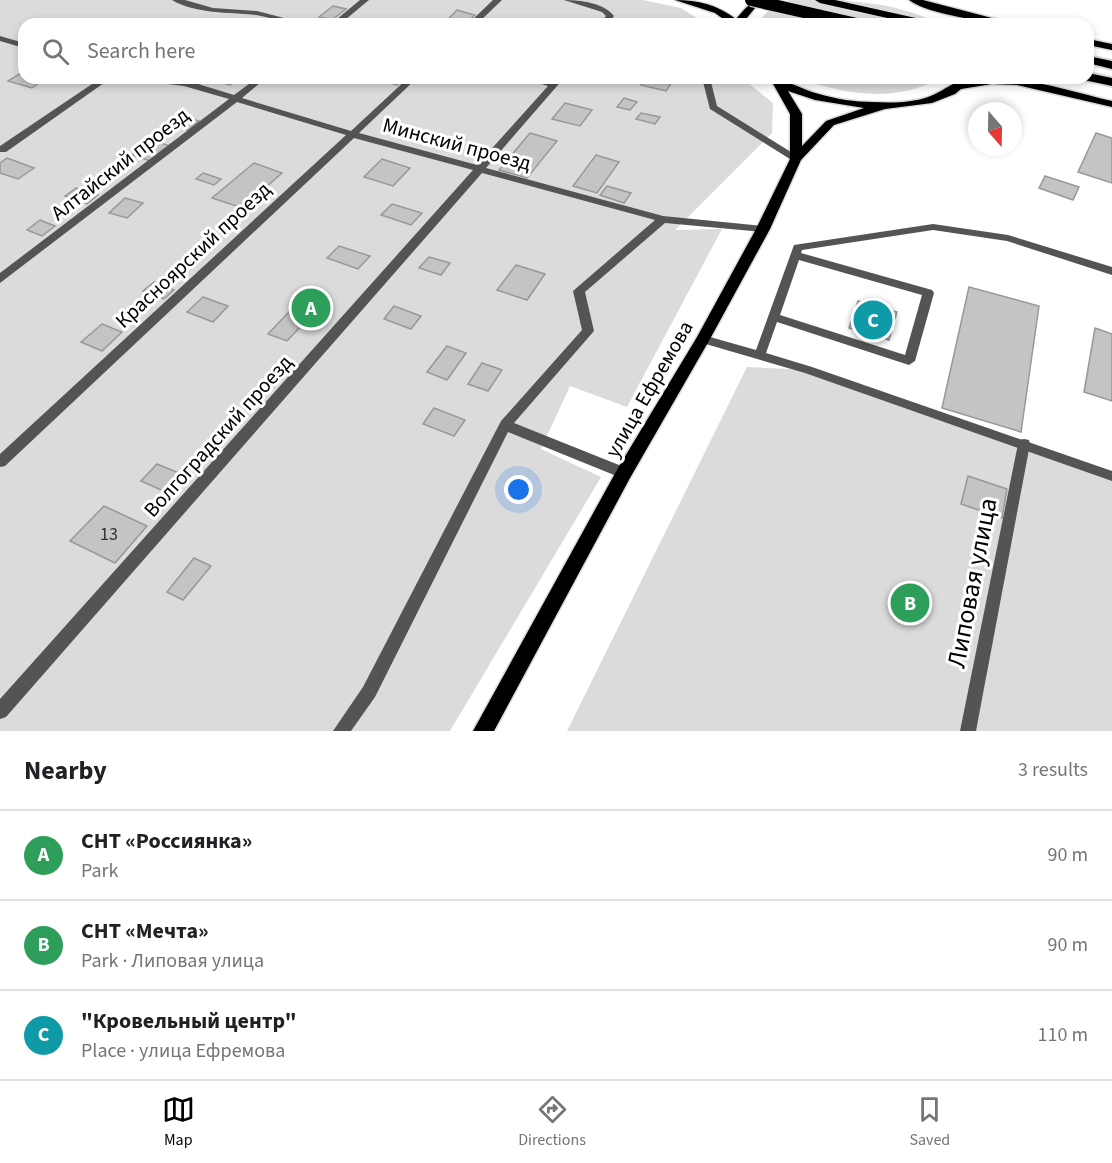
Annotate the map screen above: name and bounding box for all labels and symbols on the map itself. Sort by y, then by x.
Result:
street label: Алтайский проезд [44,100,196,228]
north arrow [968,102,1022,156]
street label: Минский проезд [379,110,535,178]
street label: Красноярский проезд [109,175,277,335]
pin: A [292,286,330,330]
pin: C [854,298,892,342]
street label: улица Ефремова [598,315,700,463]
street label: Волгоградский проезд [137,348,299,524]
your location [504,475,533,504]
street label: Липовая улица [937,495,1007,671]
house number: 13 [100,522,118,547]
pin: B [890,580,930,626]

